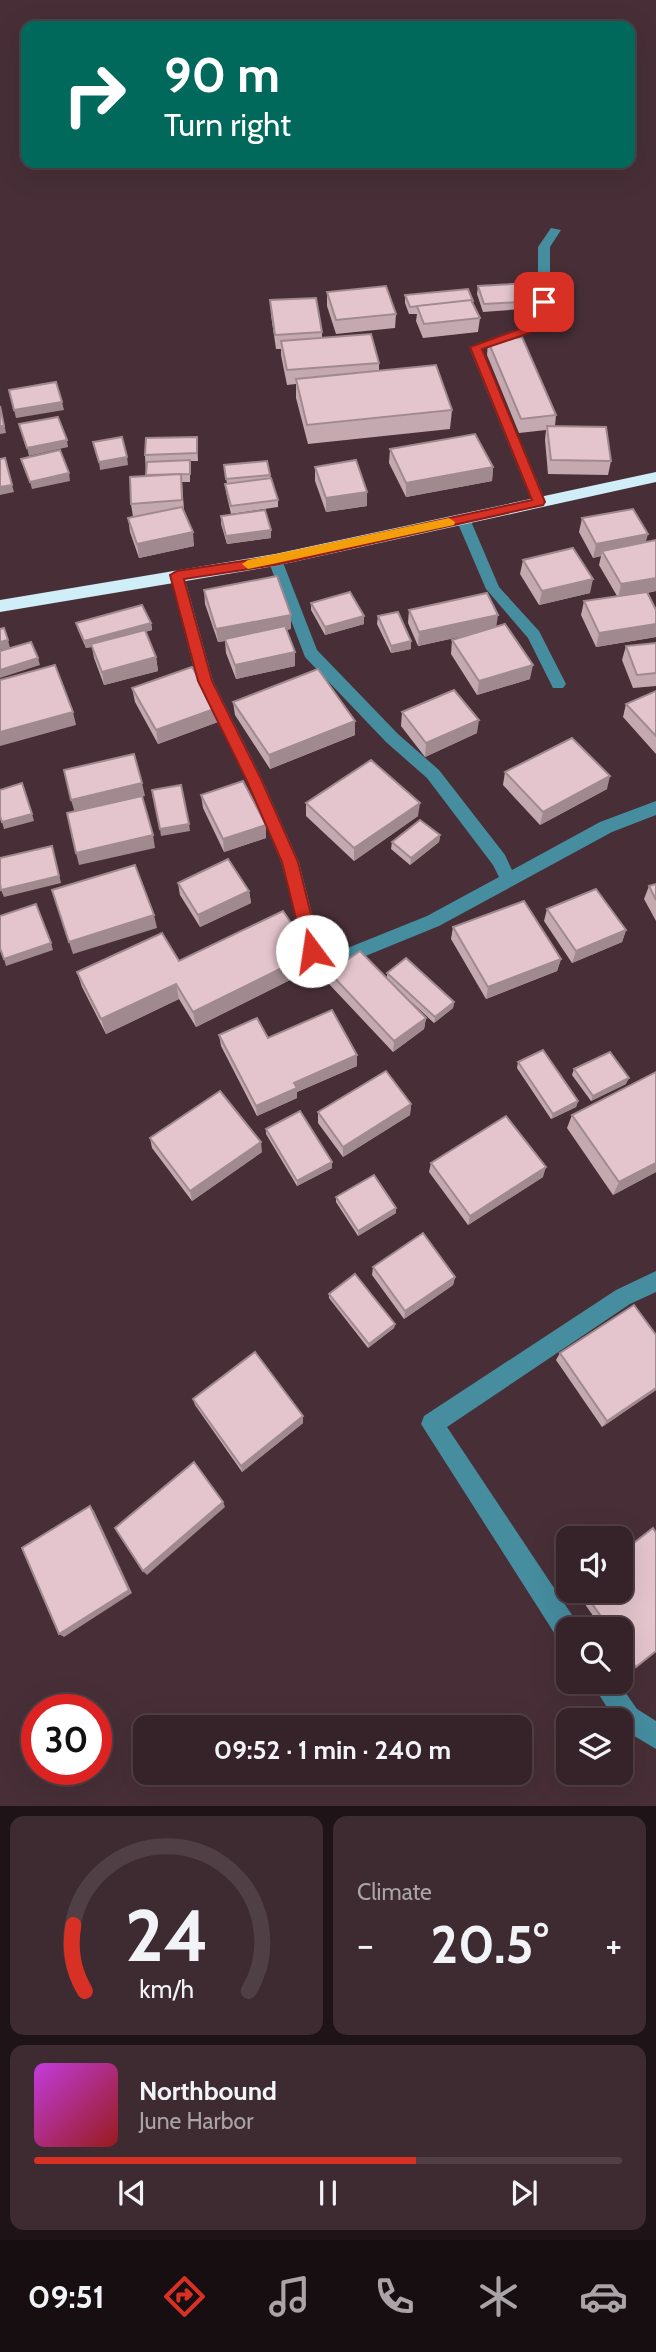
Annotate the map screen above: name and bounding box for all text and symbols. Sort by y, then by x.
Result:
text: 90 m [164,45,280,104]
icon: right [49,49,140,140]
text: Turn right [164,105,291,144]
pin [514,272,574,332]
icon: arrive [525,283,563,321]
position arrow [275,914,349,988]
map controls [556,1526,633,1785]
button: sound [556,1526,633,1603]
button: search [556,1617,633,1694]
speed limit sign: 30 [21,1694,112,1785]
button: layers [556,1708,633,1785]
text: 09:52 · 1 min · 240 m [214,1734,451,1766]
text: Climate [357,1878,432,1906]
text: 24 [125,1892,208,1980]
text: 20.5° [430,1913,549,1976]
text: − [357,1921,374,1968]
text: + [605,1921,622,1968]
text: km/h [139,1974,194,2004]
text: Northbound [139,2075,277,2107]
text: June Harbor [139,2107,253,2135]
icon: previous [113,2174,151,2212]
icon: pause [309,2174,347,2212]
icon: next [505,2174,543,2212]
icon: directions [160,2272,209,2321]
icon: music [265,2272,314,2321]
icon: phone [370,2272,419,2321]
icon: climate [474,2272,523,2321]
icon: car [579,2272,628,2321]
text: 09:51 [28,2277,105,2316]

